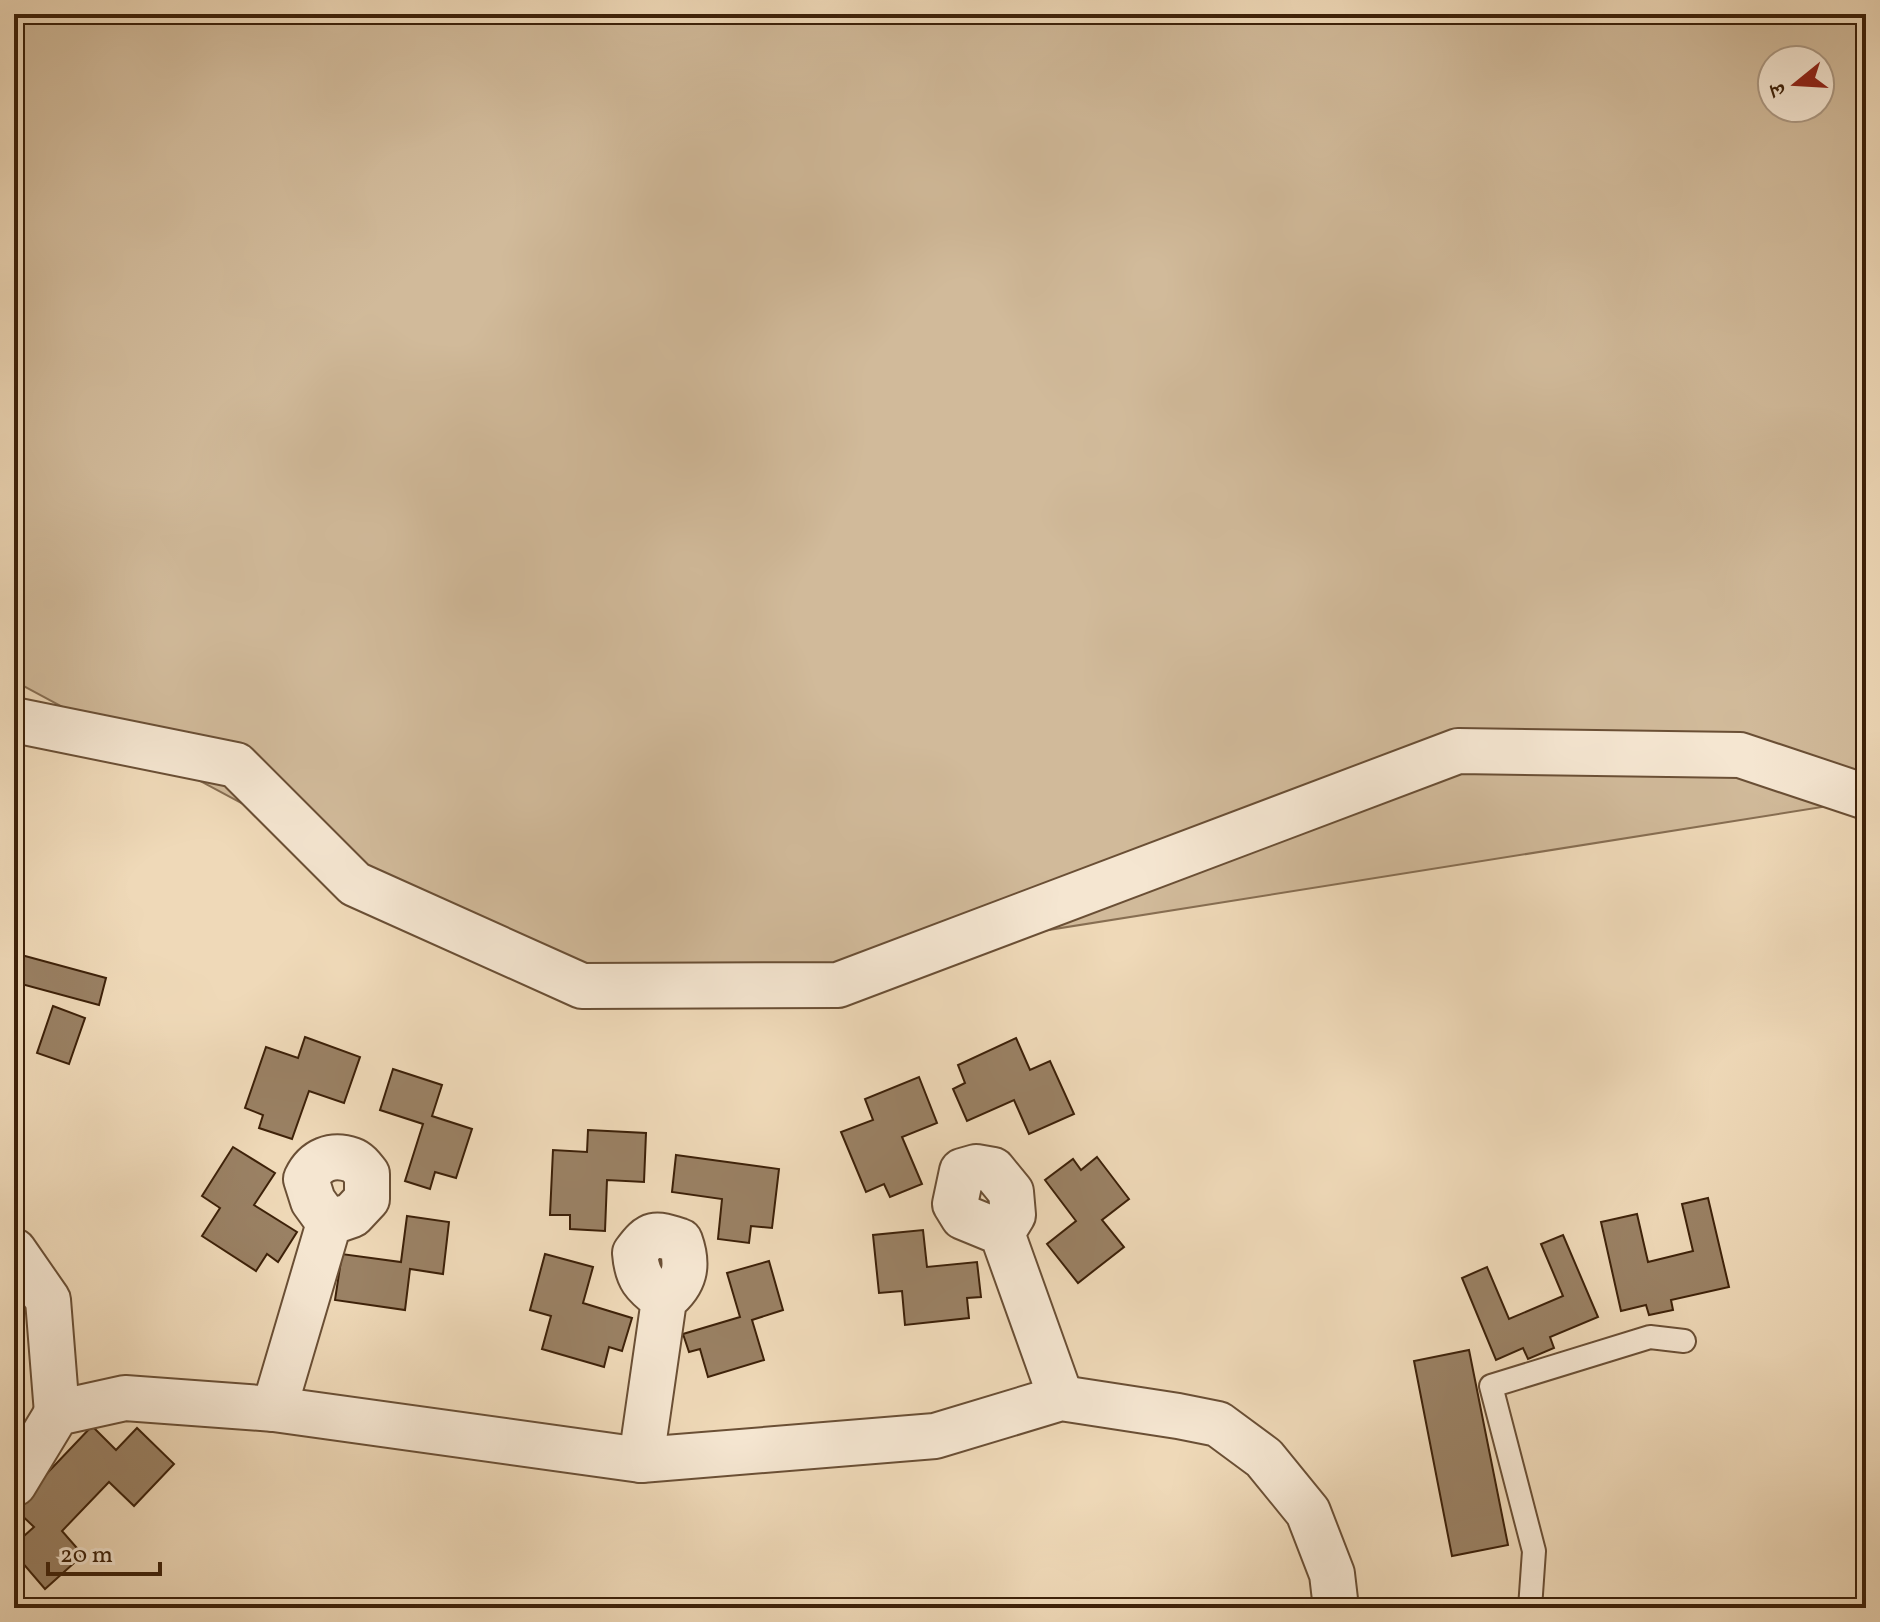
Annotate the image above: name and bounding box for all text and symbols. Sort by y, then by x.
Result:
north arrow [1756,44,1836,124]
text: उ [1762,78,1796,101]
scale bar [48,1526,160,1576]
text: 20 m [60,1539,113,1573]

